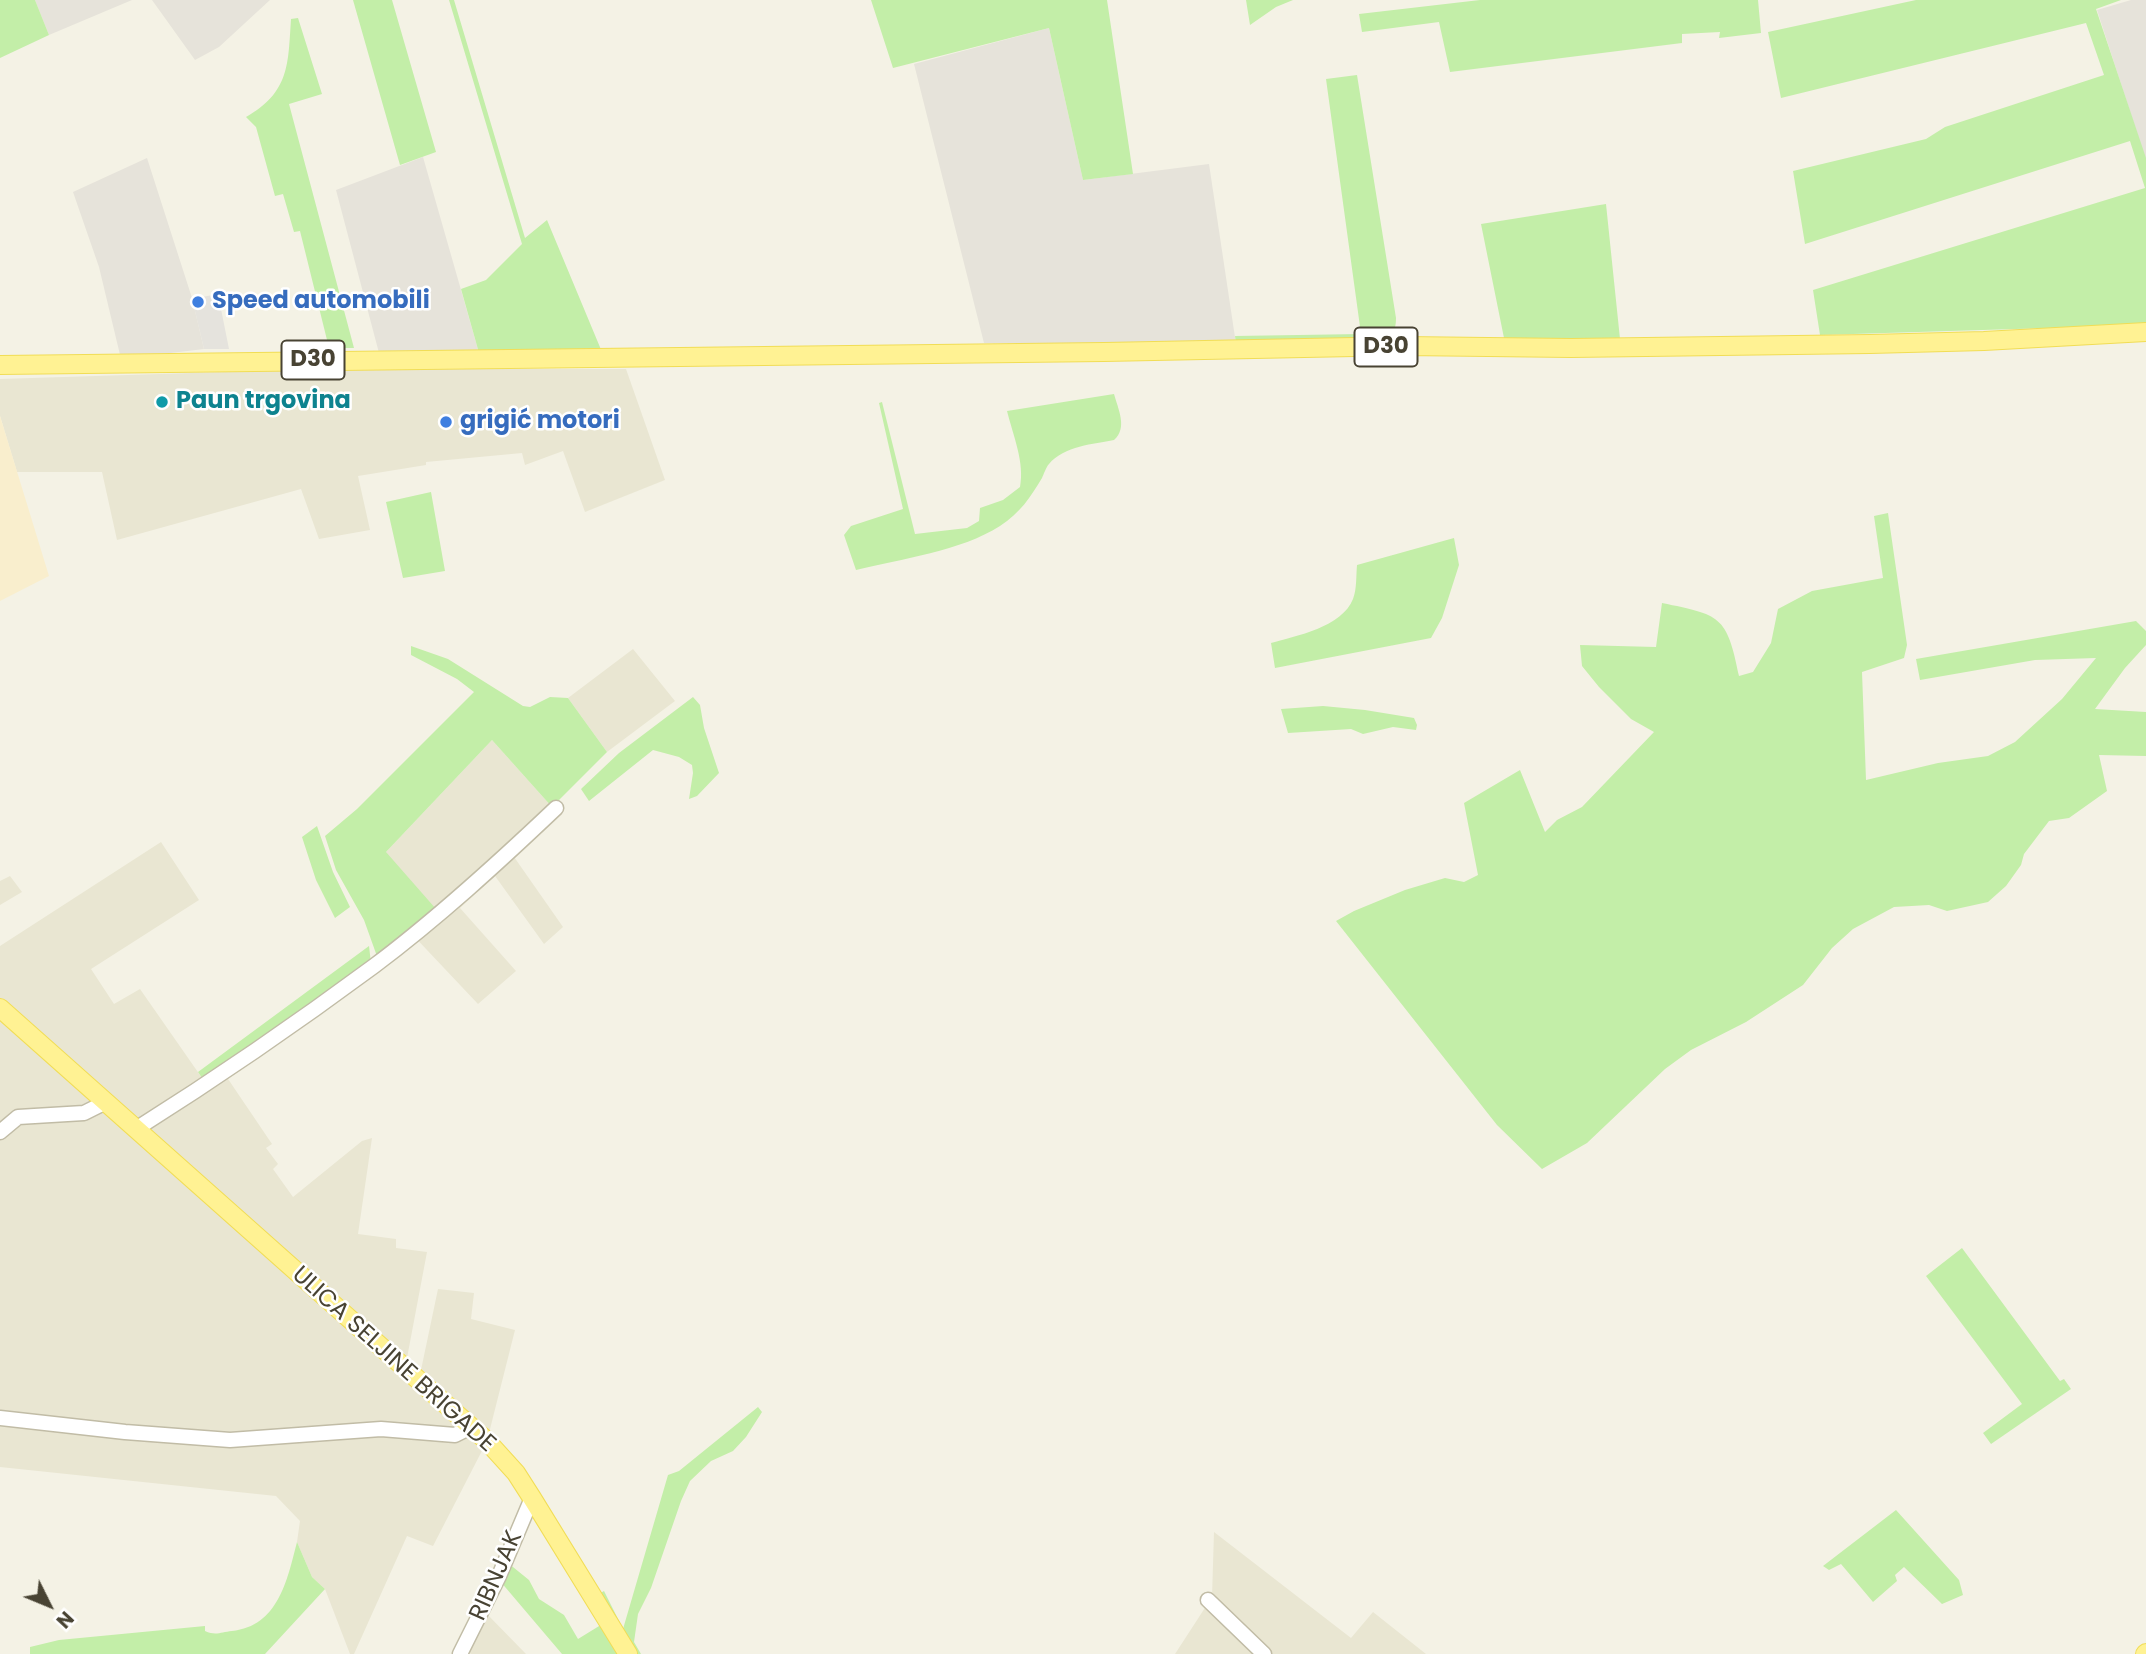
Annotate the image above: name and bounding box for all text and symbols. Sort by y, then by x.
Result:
place label: Speed automobili [212,288,430,316]
marker: Speed automobili [190,294,206,310]
road number: D30 [1354,328,1418,366]
road number: D30 [282,340,344,380]
place label: Paun trgovina [176,388,351,416]
marker: Paun trgovina [154,394,170,410]
place label: grigić motori [460,408,620,436]
marker: grigić motori [438,414,454,430]
street label: ULICA SELJINE BRIGADE [285,1261,501,1459]
street label: RIBNJAK [464,1527,530,1625]
north arrow [14,1570,84,1640]
text: N [50,1605,79,1634]

